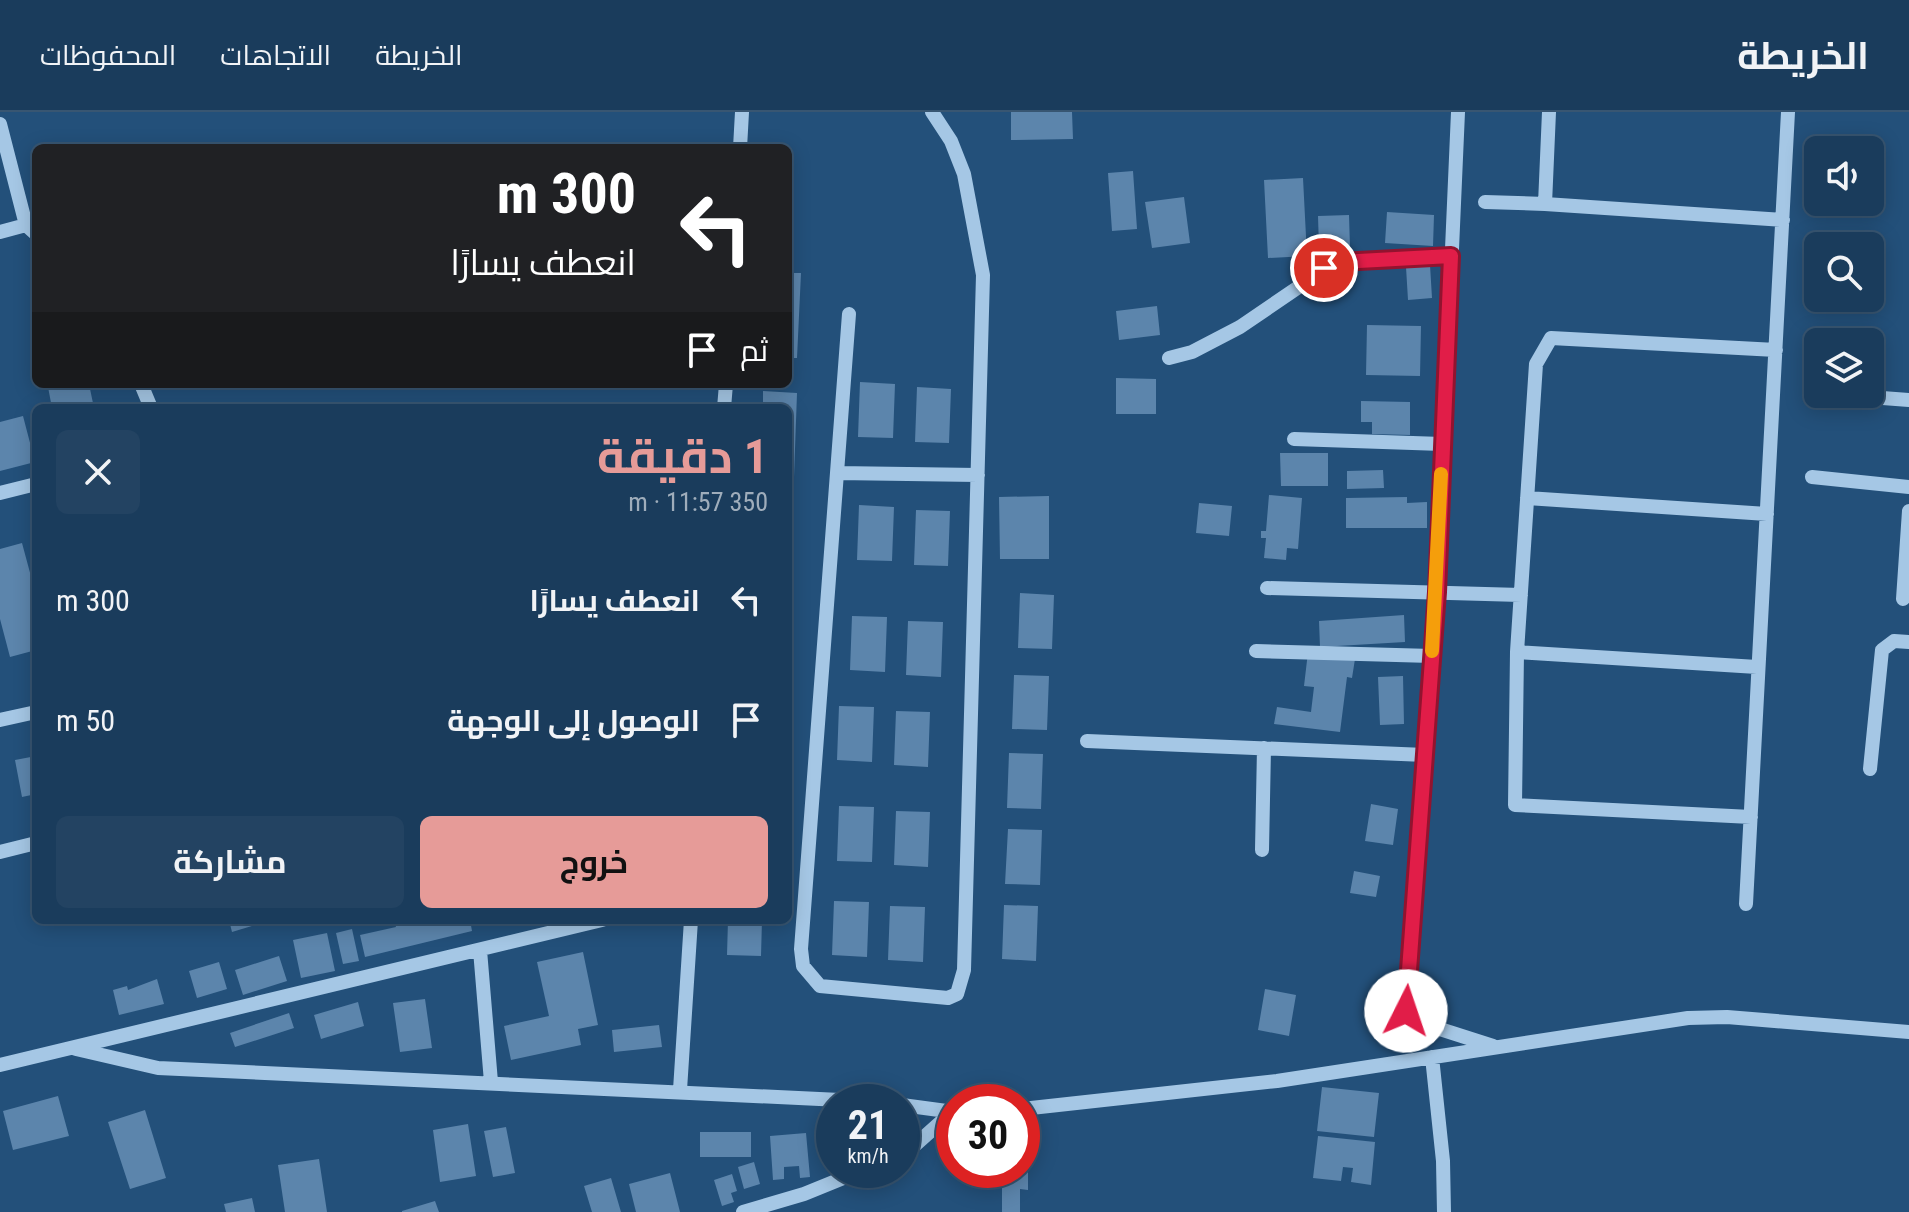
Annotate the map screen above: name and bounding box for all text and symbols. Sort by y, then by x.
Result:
text: الخريطة [1737,34,1869,78]
text: المحفوظات [40,39,176,72]
text: الاتجاهات [220,39,331,72]
text: الخريطة [375,39,463,72]
map controls [1804,136,1884,408]
button: sound [1804,136,1884,216]
text: 300 m [497,161,636,227]
icon: left [664,176,768,280]
button: search [1804,232,1884,312]
pin [1290,234,1358,302]
text: انعطف يسارًا [450,242,636,284]
icon: arrive [1302,246,1346,290]
icon: arrive [680,328,724,372]
button: layers [1804,328,1884,408]
text: ثم [740,333,768,368]
text: 1 دقيقة [597,428,768,485]
button: close [56,430,140,514]
text: 350 m · 11:57 [628,487,768,517]
icon: left [724,578,768,622]
text: 300 m [56,583,130,618]
text: انعطف يسارًا [529,583,700,618]
icon: arrive [724,698,768,742]
text: 50 m [56,703,115,738]
text: الوصول إلى الوجهة [447,703,700,738]
button: مشاركة [56,816,404,908]
button: خروج [420,816,768,908]
position arrow [1364,969,1448,1053]
speed limit sign: 30 [936,1084,1040,1188]
text: 21 [848,1102,888,1149]
text: km/h [847,1144,889,1168]

